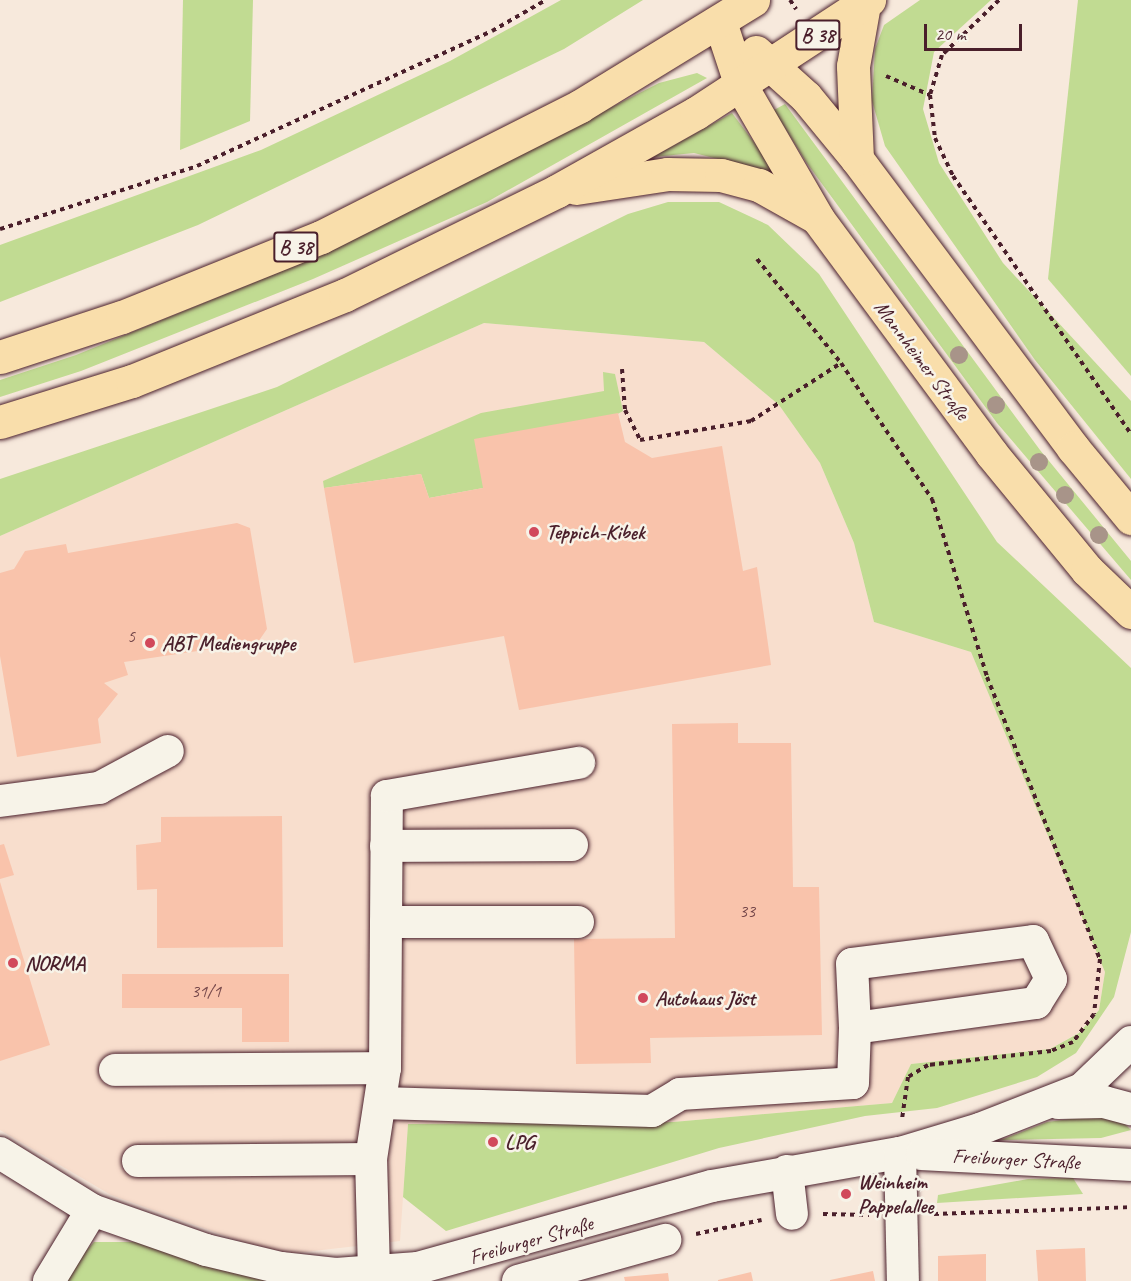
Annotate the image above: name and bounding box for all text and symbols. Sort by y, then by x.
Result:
scale bar [927,12,1024,50]
road number: B 38 [794,18,842,52]
text: 20 m [935,23,966,45]
road number: B 38 [272,230,320,264]
street label: Mannheimer Straße [869,295,975,425]
place label: Teppich-Kibek [546,519,645,545]
marker: Teppich-Kibek [527,525,541,539]
house number: 5 [127,625,135,647]
place label: ABT Mediengruppe [162,630,295,656]
marker: ABT Mediengruppe [143,636,157,650]
house number: 33 [739,900,755,922]
place label: NORMA [25,950,85,976]
marker: NORMA [6,956,20,970]
house number: 31/1 [191,980,221,1002]
place label: Autohaus Jöst [655,985,755,1011]
marker: Autohaus Jöst [636,991,650,1005]
place label: LPG [505,1129,535,1155]
marker: LPG [486,1135,500,1149]
street label: Freiburger Straße [951,1143,1081,1175]
place label: Weinheim Pappelallee [858,1169,933,1219]
marker: Weinheim Pappelallee [839,1187,853,1201]
street label: Freiburger Straße [466,1210,596,1270]

